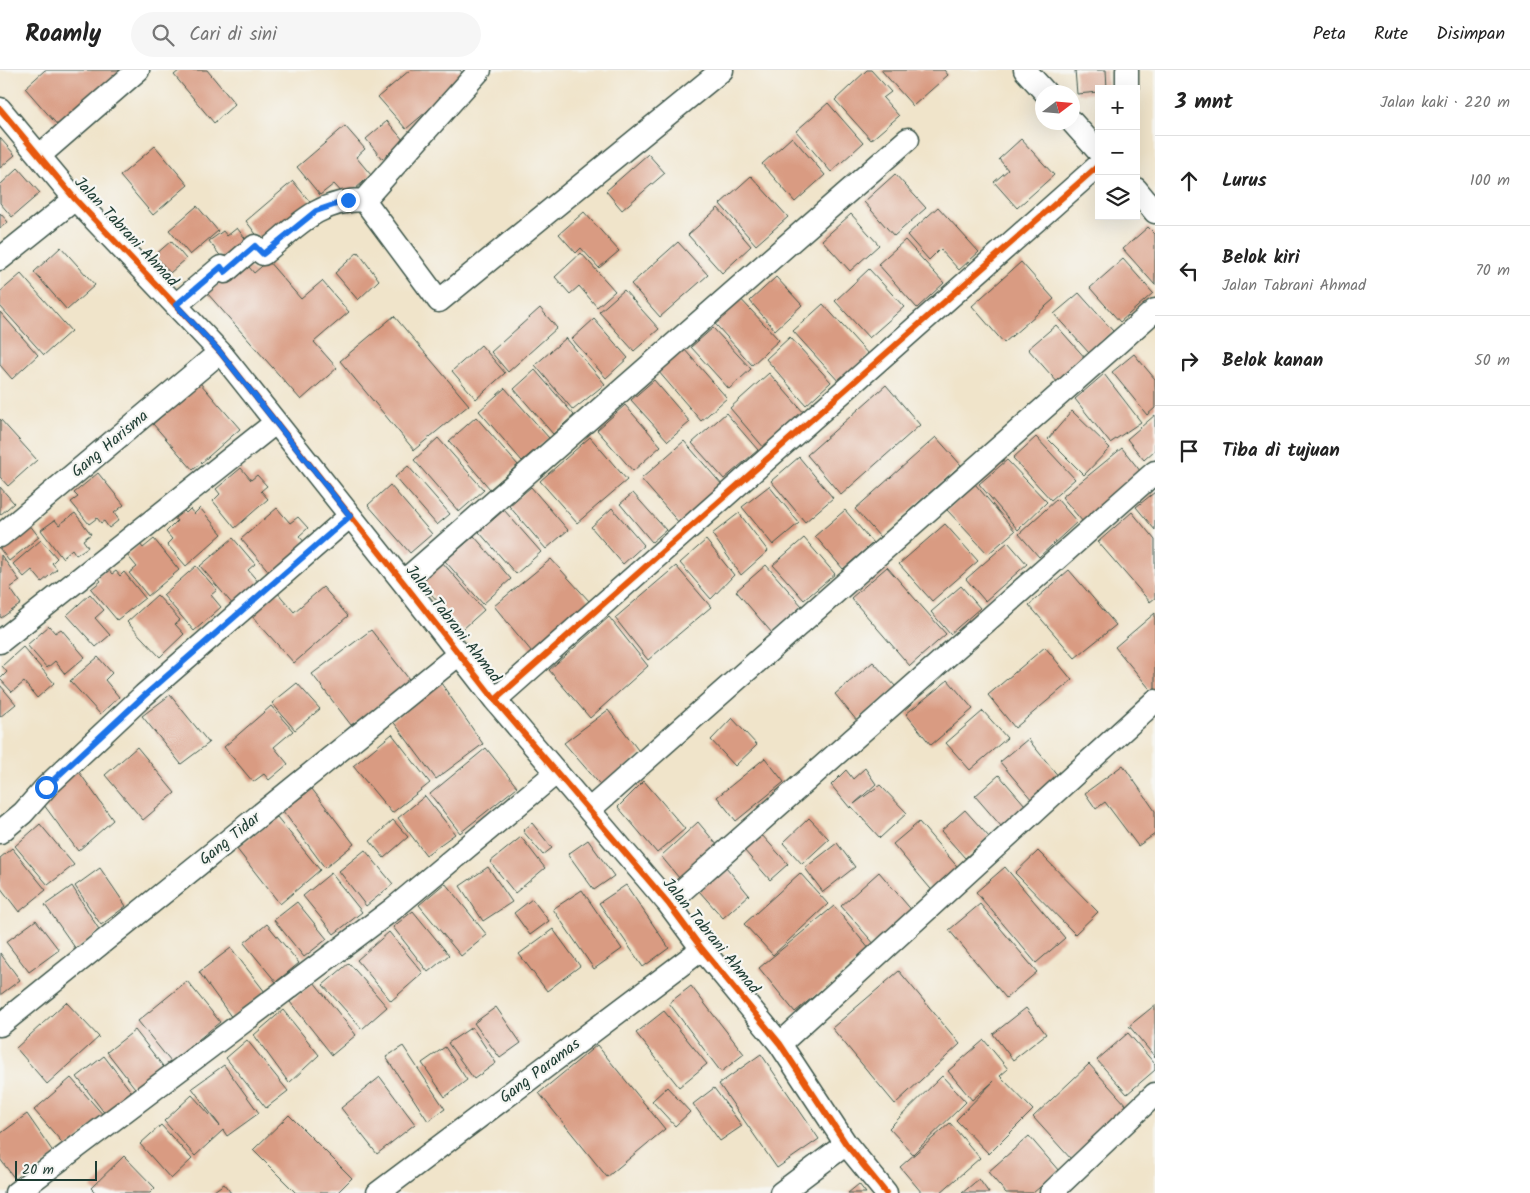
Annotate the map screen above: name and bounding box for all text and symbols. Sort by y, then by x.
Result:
search box [131,12,481,57]
text: Roamly [25,15,101,54]
text: Cari di sini [189,20,277,50]
text: Peta [1313,20,1346,49]
text: Rute [1374,20,1408,49]
text: Disimpan [1436,20,1505,49]
icon: search [149,21,177,49]
north arrow [1035,85,1080,130]
map controls [1095,85,1140,220]
button: + [1095,85,1140,130]
text: 3 mnt [1175,86,1233,119]
text: Jalan kaki · 220 m [1380,90,1510,115]
button: − [1095,130,1140,175]
text: Lurus [1222,166,1267,196]
icon: ahead [1175,167,1203,195]
text: 100 m [1470,168,1510,193]
street label: Jalan Tabrani Ahmad [68,171,185,294]
button: layers [1095,175,1140,220]
route end [337,189,360,212]
text: Belok kiri [1222,243,1300,273]
icon: left [1175,257,1203,285]
text: 70 m [1475,258,1510,283]
text: Jalan Tabrani Ahmad [1222,273,1366,298]
text: Belok kanan [1222,346,1323,376]
icon: right [1175,347,1203,375]
text: 50 m [1474,348,1510,373]
street label: Gang Harisma [66,404,154,484]
text: Tiba di tujuan [1222,436,1340,466]
icon: arrive [1175,437,1203,465]
street label: Jalan Tabrani Ahmad [399,560,508,689]
route start [35,776,58,799]
street label: Gang Tidar [194,805,268,872]
street label: Jalan Tabrani Ahmad [656,872,767,1001]
street label: Gang Paramas [494,1032,586,1110]
scale bar [15,1158,98,1181]
text: 20 m [22,1159,54,1181]

